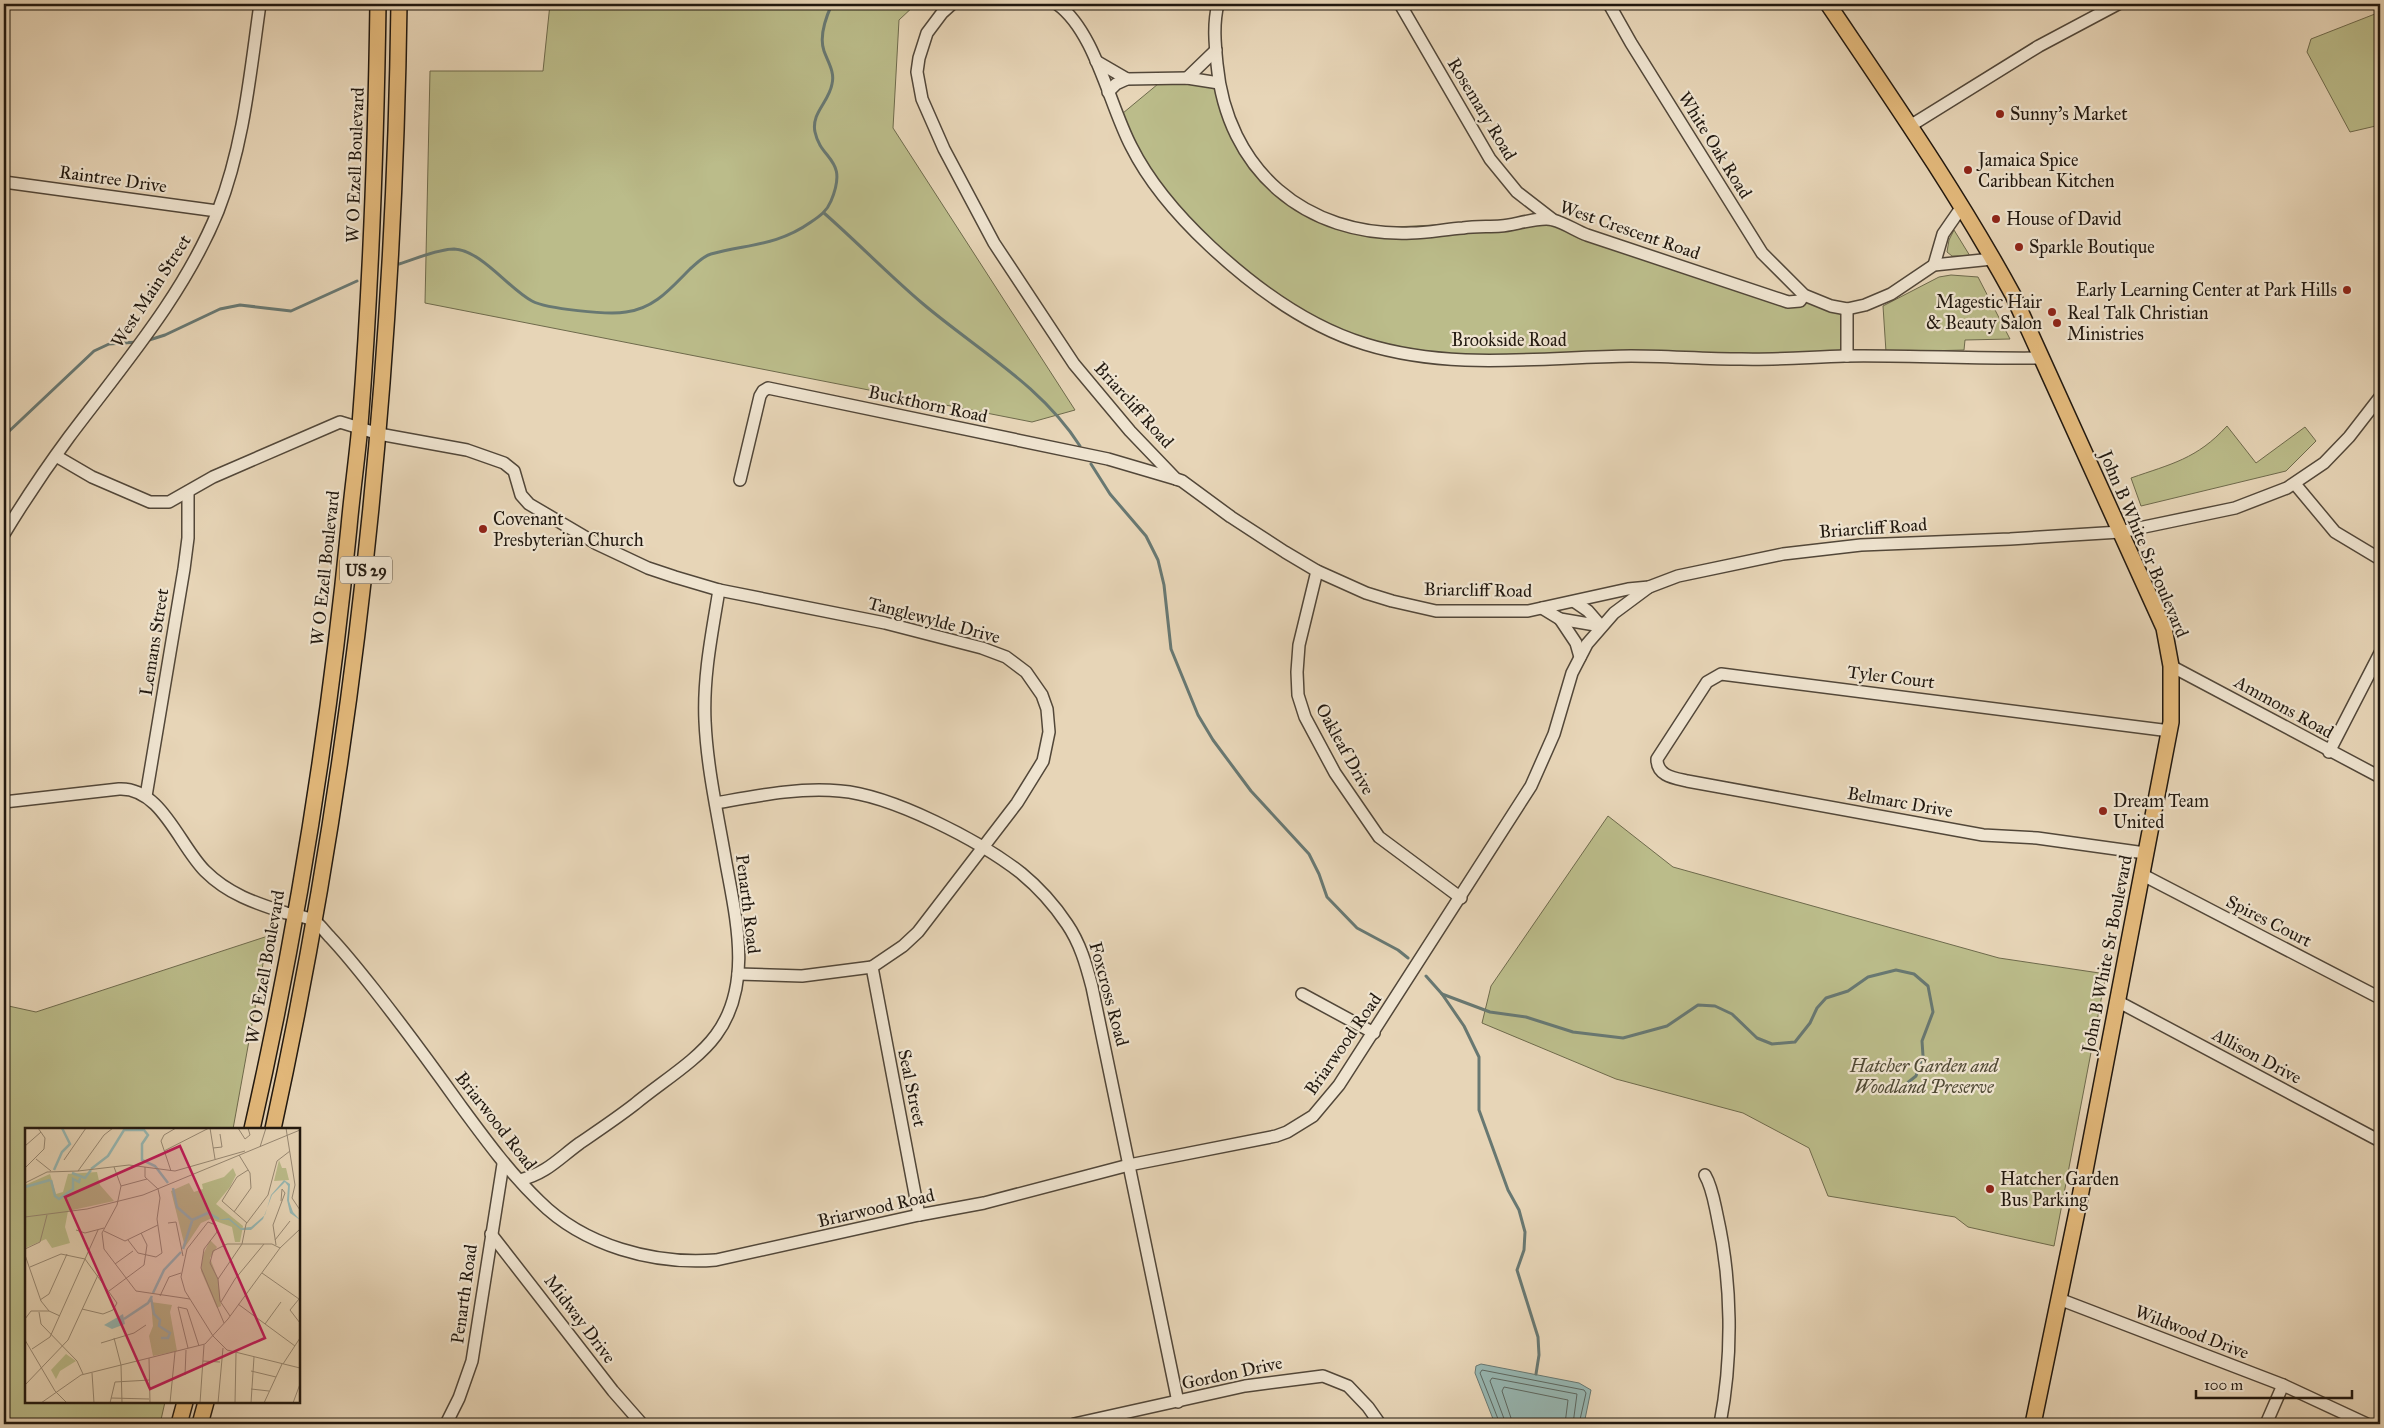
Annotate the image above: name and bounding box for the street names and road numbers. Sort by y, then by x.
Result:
street label: Rosemary Road [1443,54,1521,164]
street label: W O Ezell Boulevard [341,87,369,243]
street label: White Oak Road [1673,88,1757,202]
street label: Raintree Drive [58,161,168,197]
street label: West Crescent Road [1557,196,1703,264]
street label: West Main Street [106,230,196,352]
street label: Brookside Road [1451,329,1567,351]
street label: Briarcliff Road [1090,357,1178,453]
street label: Buckthorn Road [866,381,990,427]
street label: John B White Sr Boulevard [2093,445,2193,641]
street label: W O Ezell Boulevard [306,489,344,647]
street label: Briarcliff Road [1818,513,1928,543]
road number: US 29 [340,556,392,584]
street label: Briarcliff Road [1424,578,1532,602]
street label: Lemans Street [135,586,173,697]
street label: Tanglewylde Drive [865,592,1003,649]
street label: Tyler Court [1846,661,1937,693]
street label: Ammons Road [2230,670,2337,743]
street label: Oakleaf Drive [1311,699,1379,799]
street label: Belmarc Drive [1846,782,1954,822]
street label: Penarth Road [731,853,765,955]
street label: John B White Sr Boulevard [2077,853,2138,1057]
street label: W O Ezell Boulevard [241,888,289,1046]
street label: Spires Court [2223,890,2316,952]
street label: Foxcross Road [1085,939,1133,1049]
street label: Briarwood Road [1300,989,1386,1099]
street label: Allison Drive [2208,1023,2305,1089]
street label: Seal Street [893,1047,931,1129]
street label: Briarwood Road [451,1067,541,1175]
street label: Briarwood Road [815,1184,937,1232]
street label: Penarth Road [446,1243,482,1345]
street label: Midway Drive [539,1270,621,1368]
street label: Wildwood Drive [2132,1300,2252,1364]
street label: Gordon Drive [1180,1352,1284,1394]

